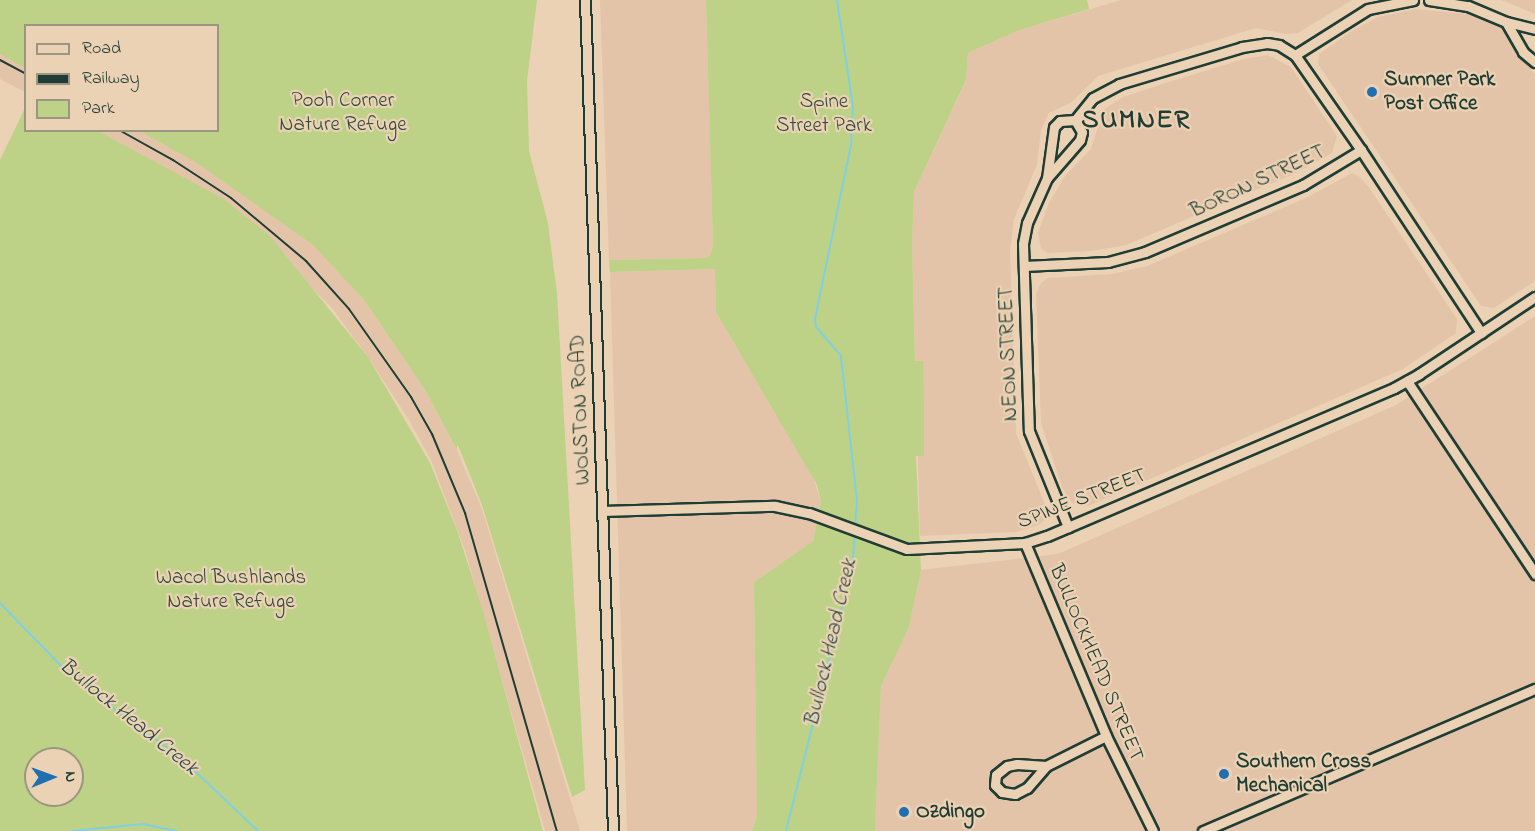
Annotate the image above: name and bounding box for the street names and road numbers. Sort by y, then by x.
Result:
street label: BORON STREET [1186,140,1330,224]
street label: NEON STREET [994,286,1024,422]
street label: WOLSTON ROAD [566,334,596,486]
street label: SPINE STREET [1014,463,1150,535]
street label: BULLOCKHEAD STREET [1043,561,1149,765]

